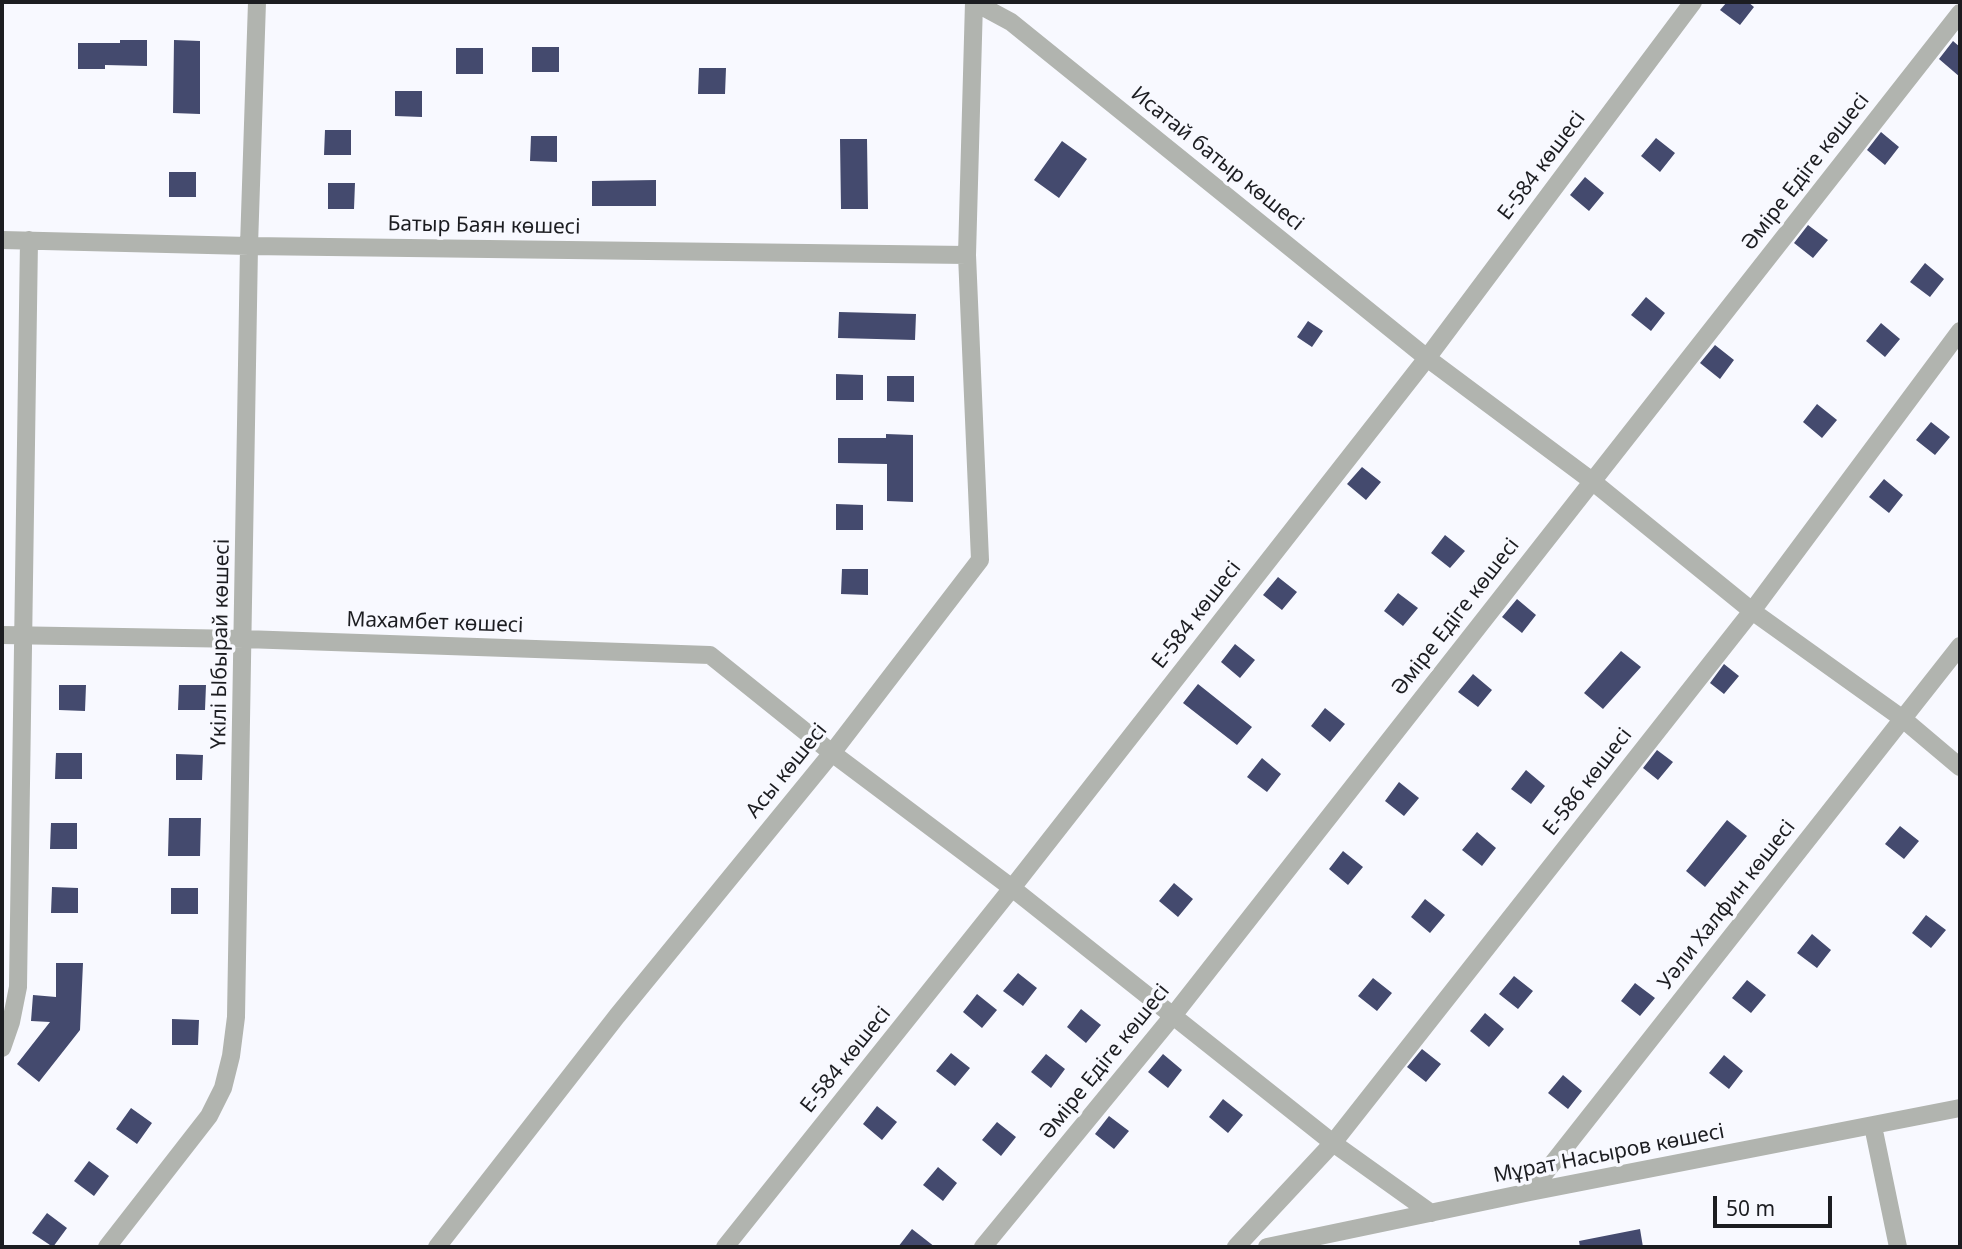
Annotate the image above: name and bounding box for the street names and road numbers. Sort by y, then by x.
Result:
street label: Исатай батыр көшесі [1125,82,1309,236]
street label: Әміре Едіге көшесі [1737,88,1875,256]
street label: Е-584 көшесі [1493,107,1591,225]
street label: Батыр Баян көшесі [387,212,581,240]
street label: Әміре Едіге көшесі [1387,533,1525,701]
street label: Үкілі Ыбырай көшесі [207,539,235,749]
street label: Е-584 көшесі [1147,556,1247,674]
street label: Махамбет көшесі [346,607,524,639]
street label: Асы көшесі [741,719,833,823]
street label: Е-586 көшесі [1538,723,1638,841]
street label: Уәли Халфин көшесі [1653,815,1801,995]
street label: Әміре Едіге көшесі [1035,979,1175,1145]
street label: Е-584 көшесі [795,1002,897,1118]
street label: Мұрат Насыров көшесі [1491,1119,1727,1189]

